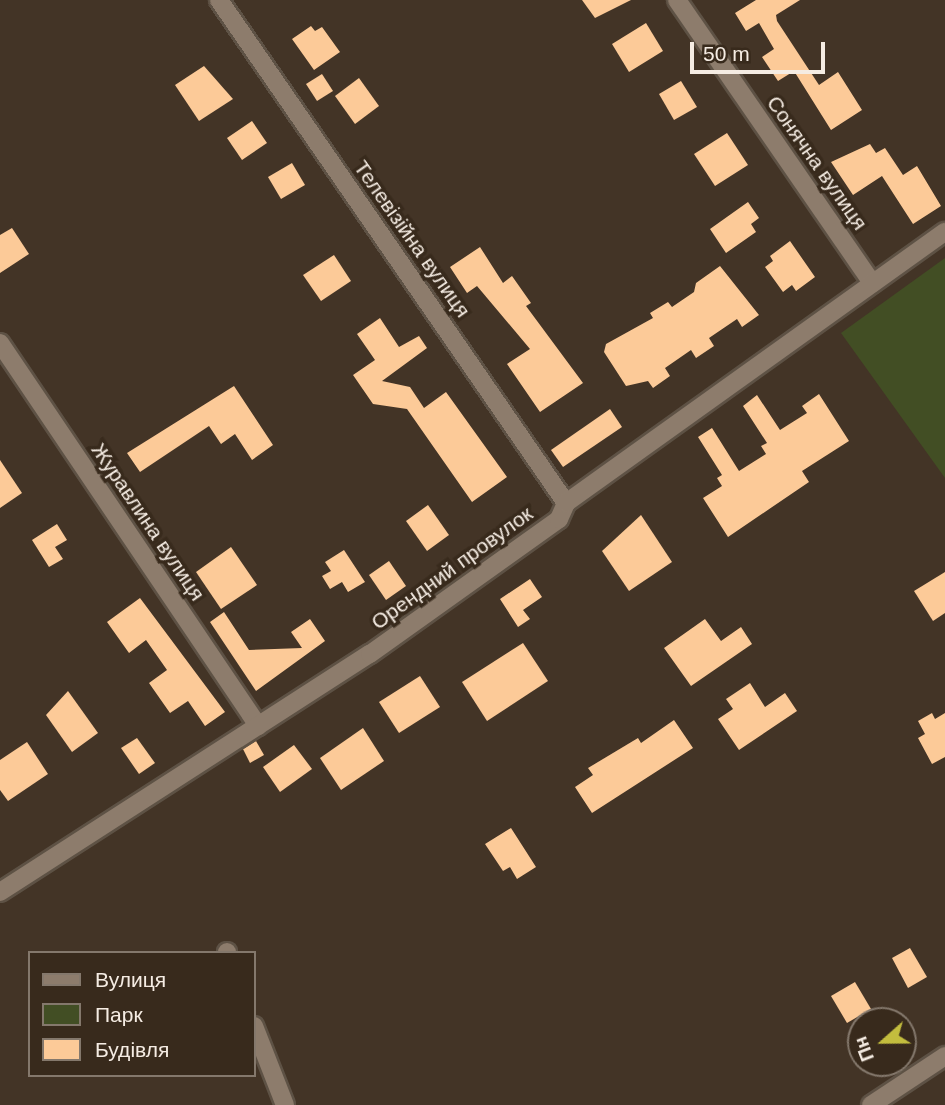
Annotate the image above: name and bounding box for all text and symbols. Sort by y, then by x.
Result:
scale bar [693,28,828,72]
text: 50 m [703,42,750,65]
street label: Сонячна вулиця [761,91,873,235]
street label: Телевізійна вулиця [348,156,476,322]
street label: Журавлина вулиця [86,438,210,606]
street label: Орендний провулок [366,501,538,635]
legend [28,951,256,1077]
text: Вулиця [95,968,166,991]
text: Парк [95,1003,143,1026]
north arrow [847,1007,917,1077]
text: Пн [849,1033,878,1064]
text: Будівля [95,1038,169,1061]

